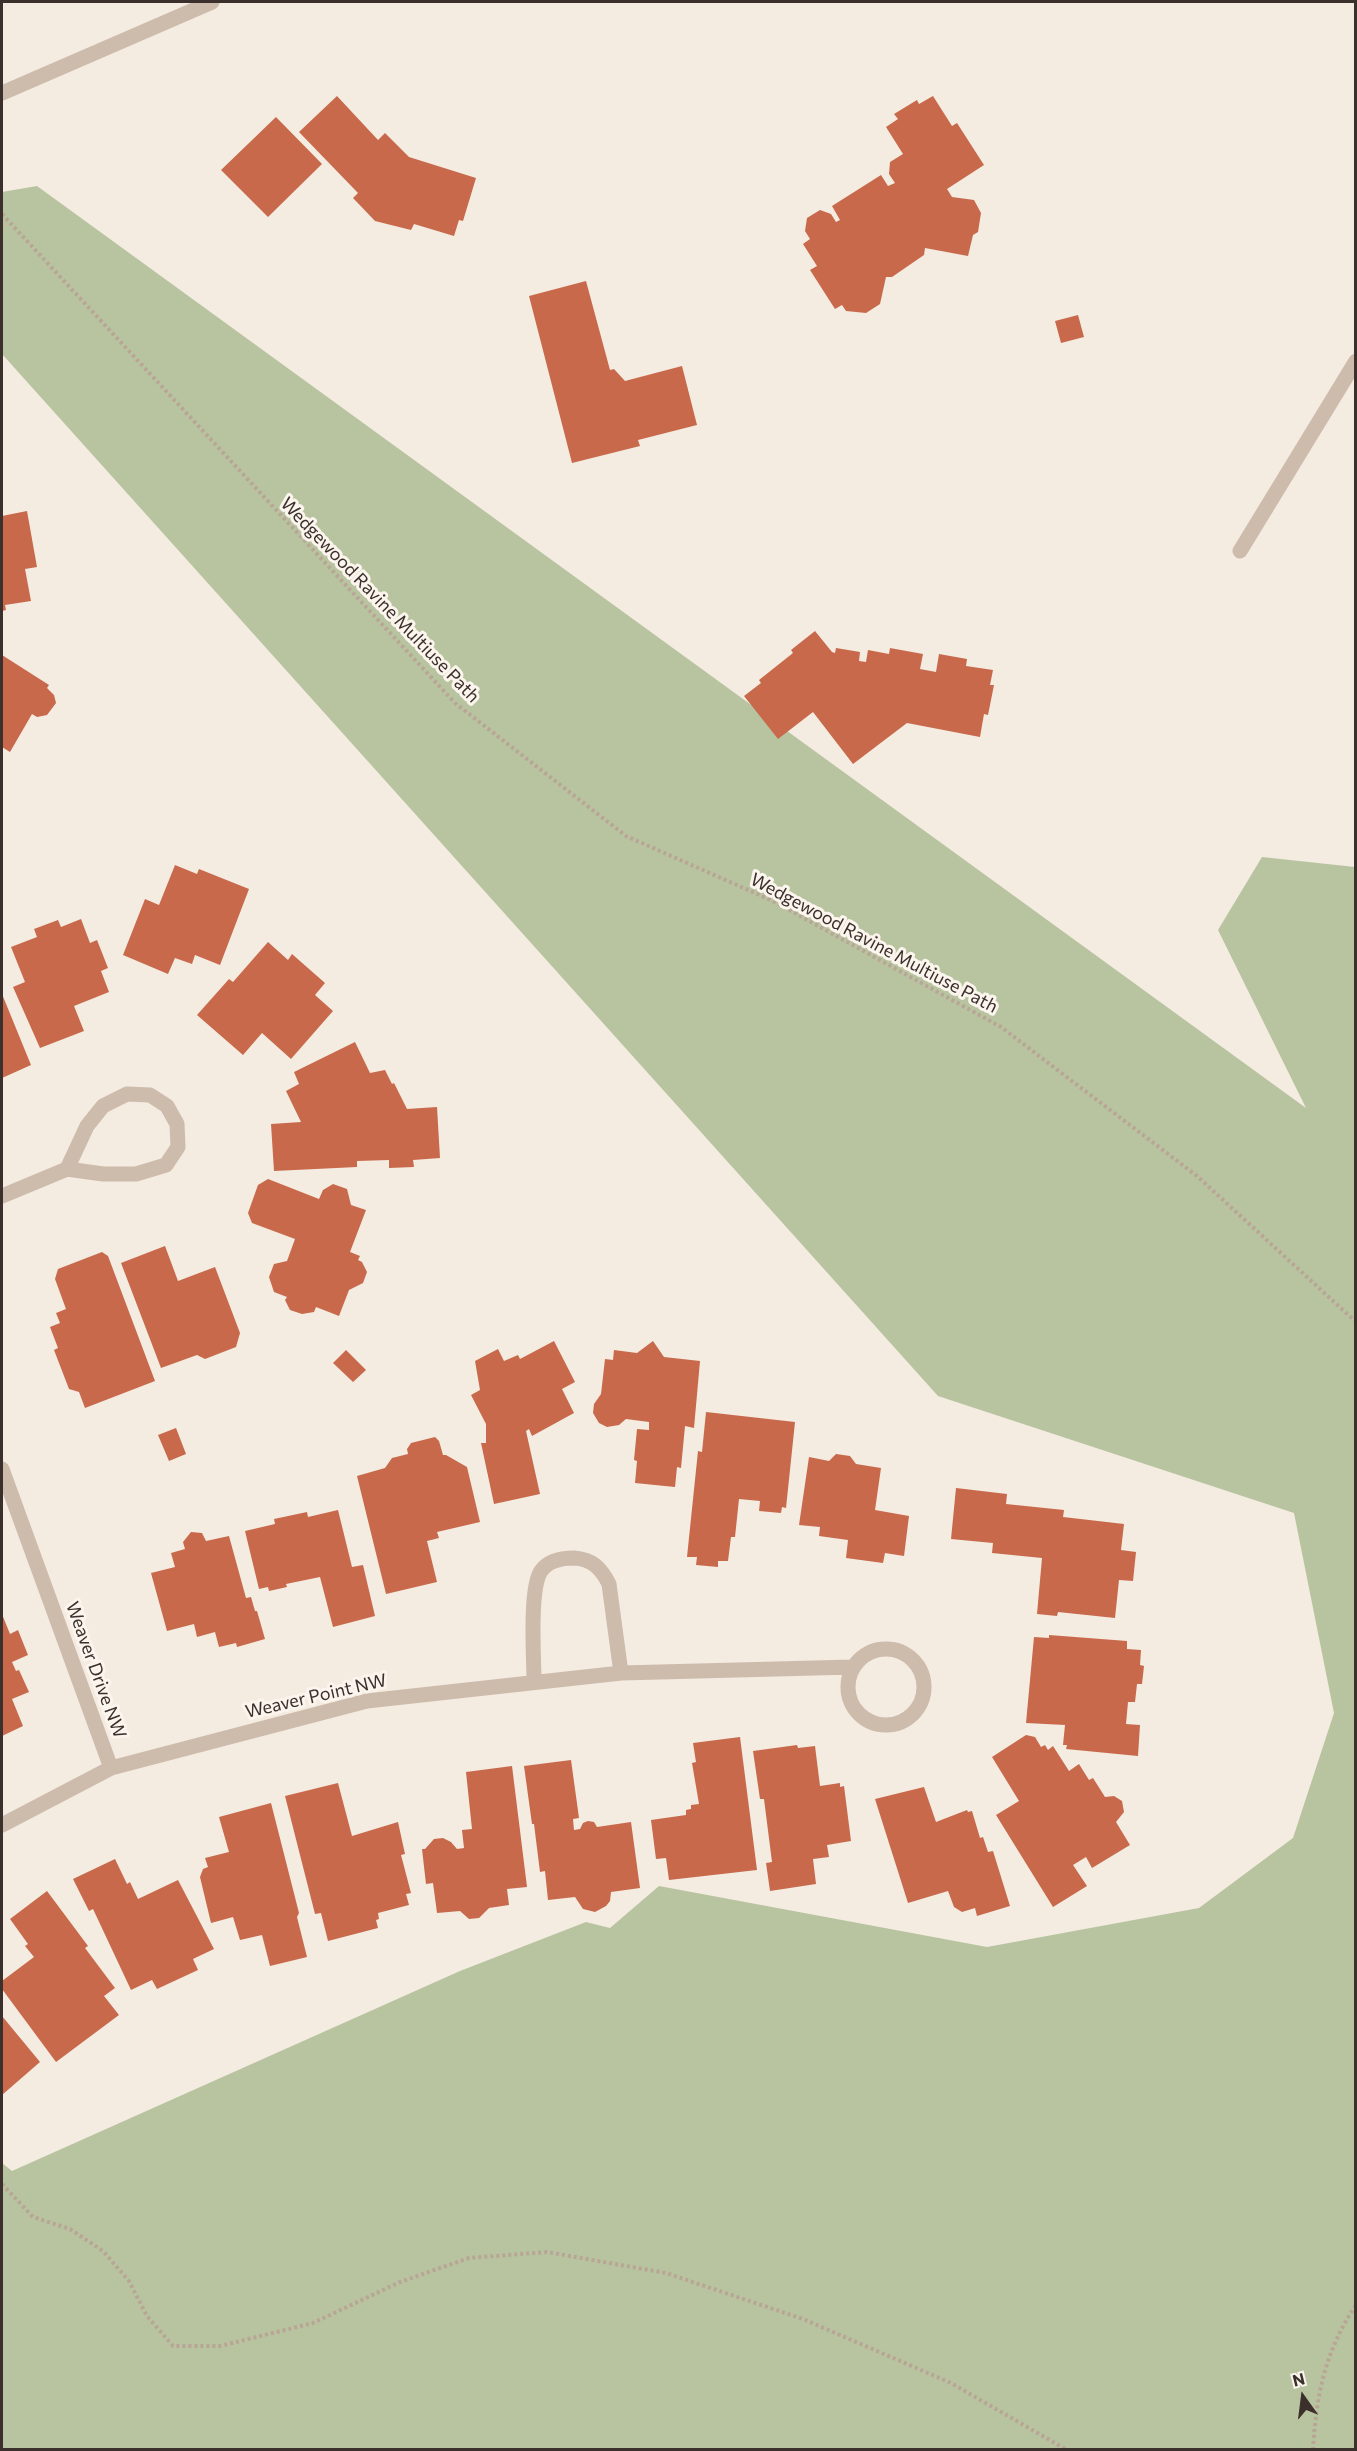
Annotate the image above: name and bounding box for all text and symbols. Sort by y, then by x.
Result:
street label: Wedgewood Ravine Multiuse Path [276,493,484,707]
street label: Wedgewood Ravine Multiuse Path [747,868,1001,1018]
street label: Weaver Drive NW [61,1599,131,1741]
street label: Weaver Point NW [243,1669,389,1723]
north arrow [1273,2367,1333,2427]
text: N [1290,2368,1307,2390]

